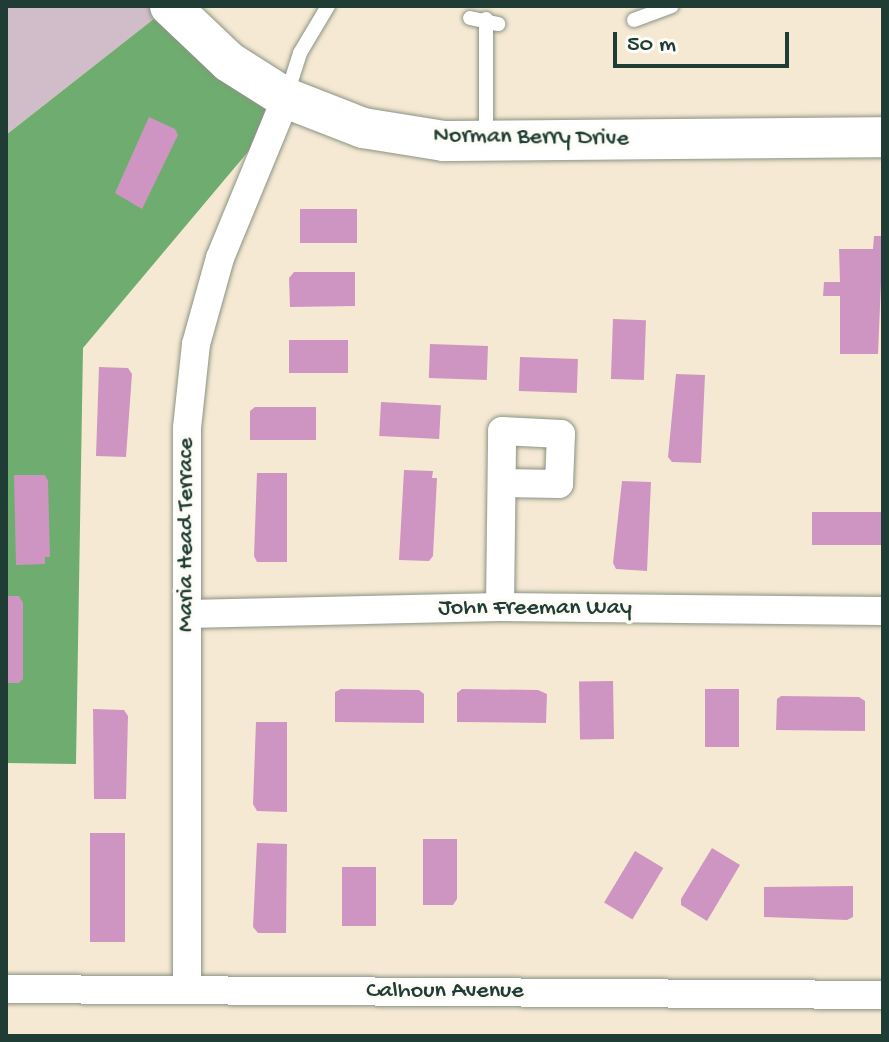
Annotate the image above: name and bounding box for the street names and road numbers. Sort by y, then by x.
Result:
street label: Norman Berry Drive [433,122,629,154]
street label: Maria Head Terrace [173,438,201,632]
street label: John Freeman Way [438,595,632,623]
street label: Calhoun Avenue [366,978,524,1006]

